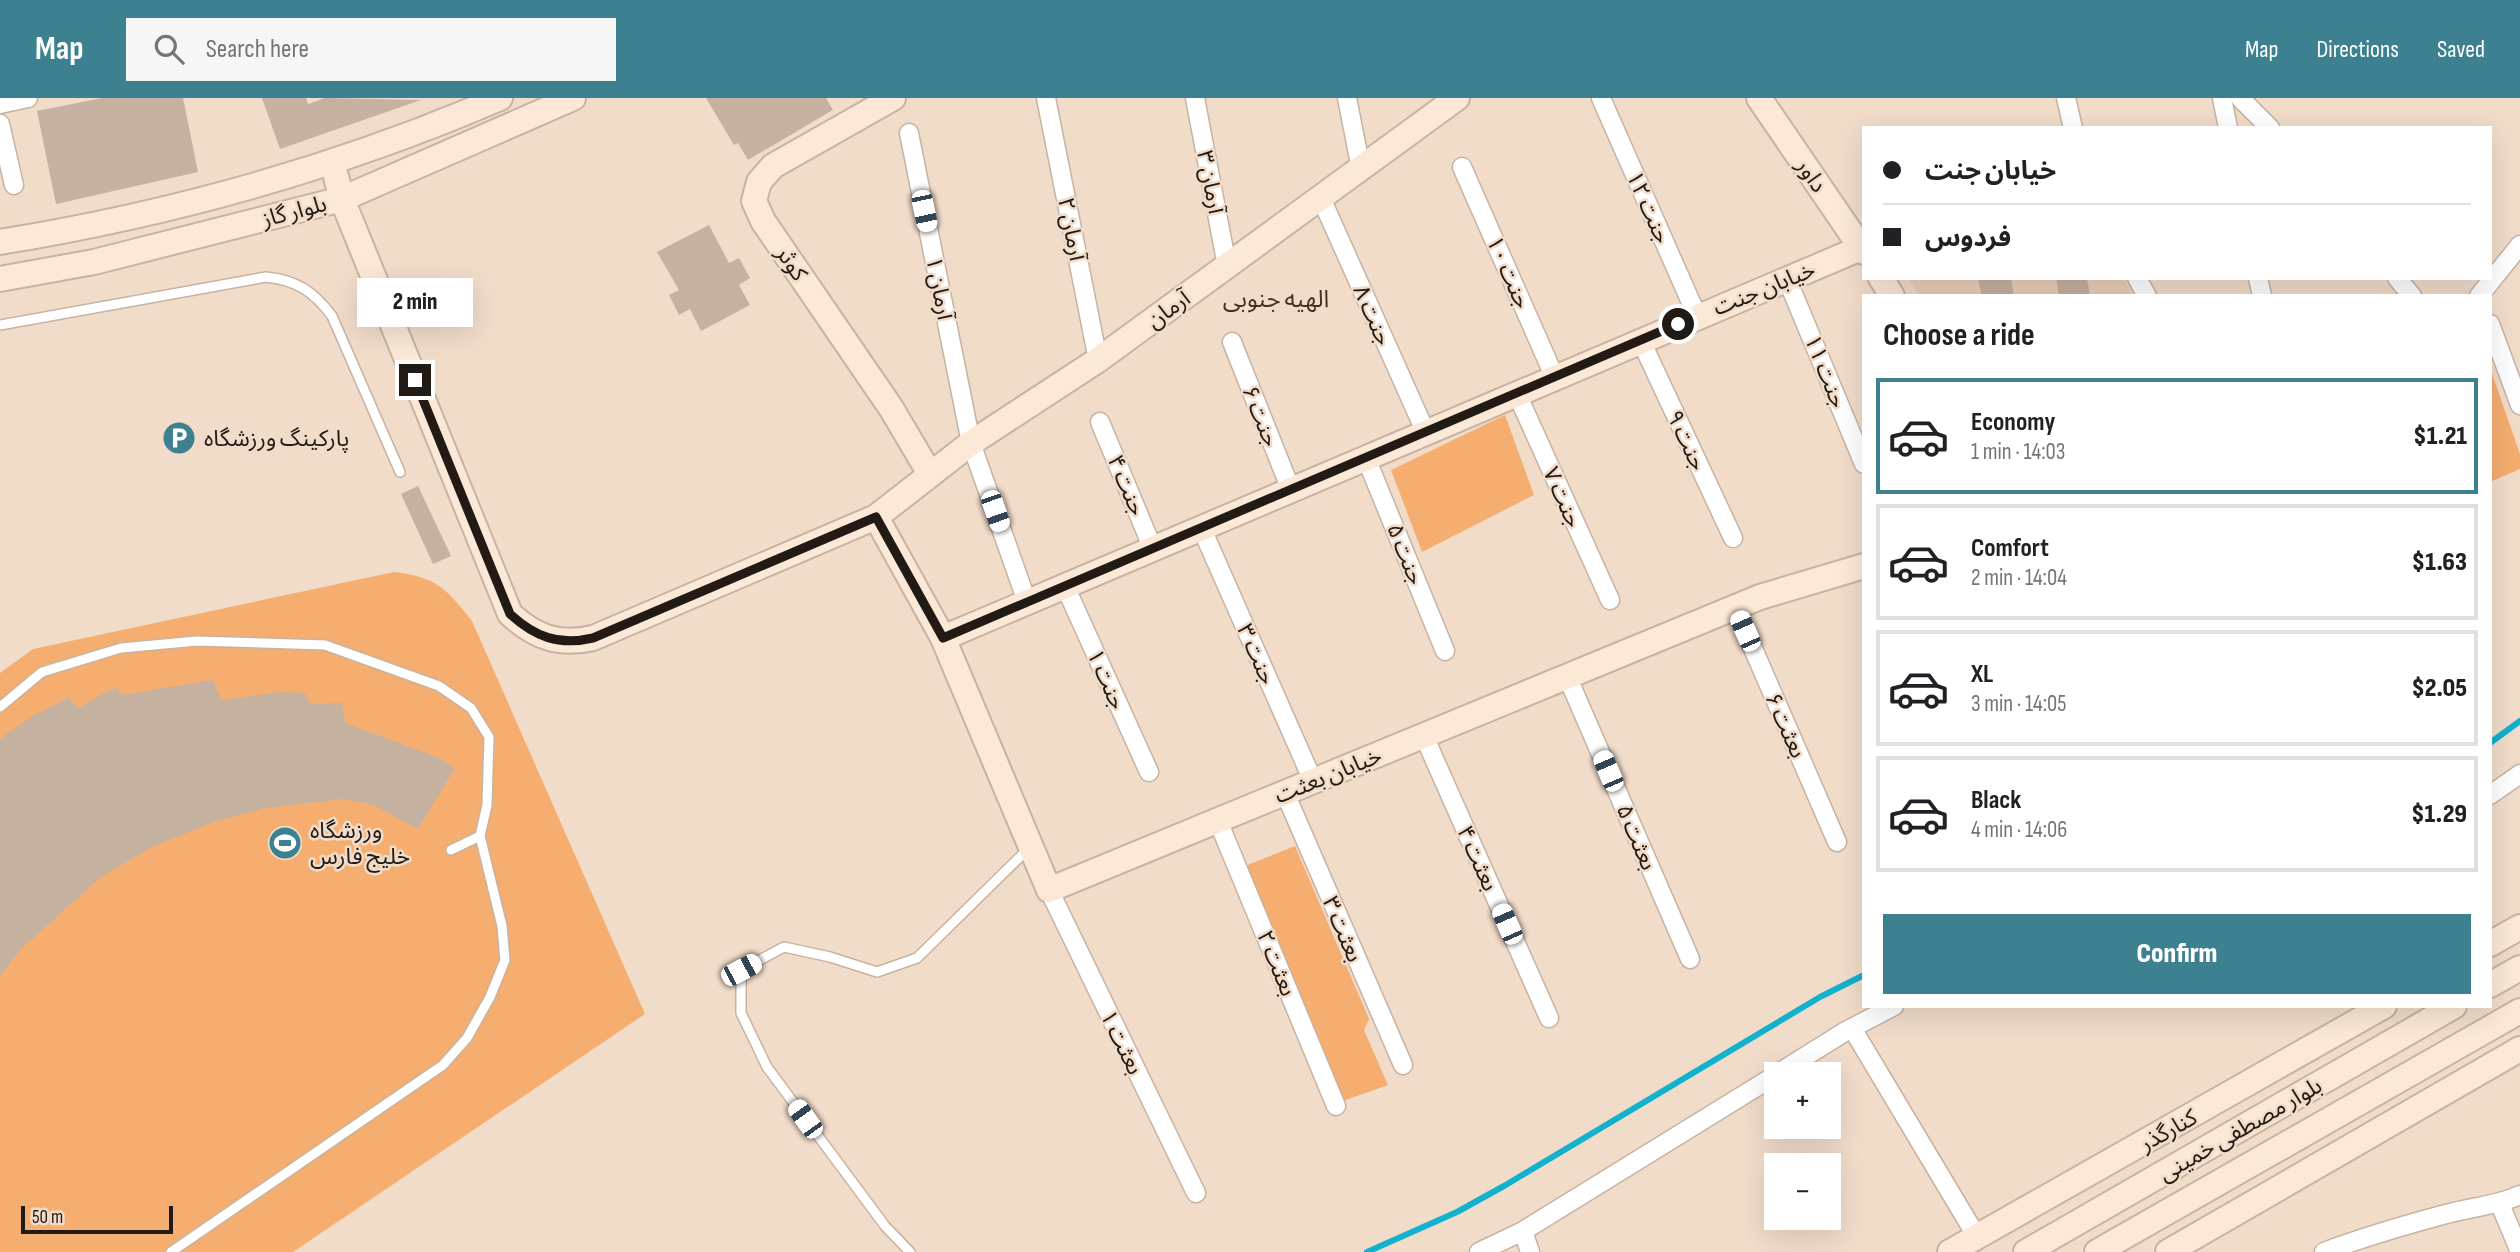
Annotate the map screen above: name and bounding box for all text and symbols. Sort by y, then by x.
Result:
search box [126,18,616,81]
text: Map [35,29,84,69]
icon: search [150,30,188,68]
text: Search here [206,34,309,65]
text: Map [2245,35,2278,64]
text: Directions [2316,35,2399,64]
text: Saved [2437,35,2485,64]
street label: آرمان ۳ [1190,148,1230,218]
street label: داور [1789,152,1833,198]
text: خیابان جنت [1925,156,2056,187]
street label: جنت ۱۲ [1620,167,1676,248]
car [910,188,939,234]
street label: بلوار گاز [258,190,330,234]
street label: آرمان ۲ [1051,195,1091,265]
text: فردوس [1925,223,2011,254]
street label: جنت ۱۰ [1480,232,1536,313]
street label: کوثر [769,240,813,287]
street label: آرمان ۱ [919,254,959,324]
street label: خیابان جنت [1709,256,1820,322]
callout: 2 min [357,278,473,328]
street label: جنت ۸ [1346,281,1398,350]
street label: آرمان [1141,284,1197,335]
district label: الهیه جنوبی [1223,285,1329,314]
text: 2 min [393,288,437,316]
route start [1662,308,1694,340]
text: Choose a ride [1883,316,2035,355]
street label: جنت ۱۱ [1798,331,1852,412]
route end [399,364,431,396]
street label: جنت ۶ [1235,382,1285,451]
icon: car [1887,405,1950,468]
street label: جنت ۹ [1660,406,1712,475]
text: Economy [1971,407,2055,438]
parking icon: پارکینگ ورزشگاه [160,419,198,457]
text: $1.21 [2413,421,2467,452]
place label: پارکینگ ورزشگاه [204,425,349,453]
text: 1 min · 14:03 [1971,438,2065,466]
street label: جنت ۴ [1101,451,1151,520]
street label: جنت ۷ [1536,463,1588,532]
car [979,488,1012,534]
street label: جنت ۵ [1380,520,1430,589]
icon: car [1887,531,1950,594]
text: Comfort [1971,533,2049,564]
text: $1.63 [2412,547,2467,578]
text: 2 min · 14:04 [1971,564,2067,592]
car [1727,608,1764,654]
street label: جنت ۳ [1230,620,1282,689]
street label: جنت ۱ [1080,645,1132,714]
icon: car [1887,657,1950,720]
text: XL [1971,659,1993,690]
text: $2.05 [2411,673,2467,704]
street label: بعثت ۶ [1758,688,1812,762]
text: 3 min · 14:05 [1971,690,2067,718]
street label: خیابان بعثت [1271,742,1386,810]
car [1591,748,1626,794]
icon: car [1887,783,1950,846]
text: Black [1971,785,2021,816]
text: $1.29 [2411,799,2467,830]
street label: بعثت ۵ [1610,800,1662,874]
text: 4 min · 14:06 [1971,816,2067,844]
place label: ورزشگاه خلیج فارس [310,817,410,873]
street label: بعثت ۴ [1450,821,1504,895]
sports icon: ورزشگاه خلیج فارس [266,824,304,862]
street label: بعثت ۳ [1316,892,1368,966]
car [1489,901,1526,947]
button: Confirm [1883,914,2471,994]
street label: بعثت ۲ [1250,926,1302,1000]
car [718,951,765,989]
street label: بعثت ۱ [1093,1005,1149,1079]
map controls [1764,1062,1841,1230]
button: + [1764,1062,1841,1139]
street label: بلوار مصطفی خمینی [2154,1072,2327,1188]
car [785,1096,826,1142]
street label: کنارگذر [2134,1103,2203,1159]
button: − [1764,1153,1841,1230]
scale bar [21,1203,173,1235]
text: 50 m [32,1206,63,1229]

